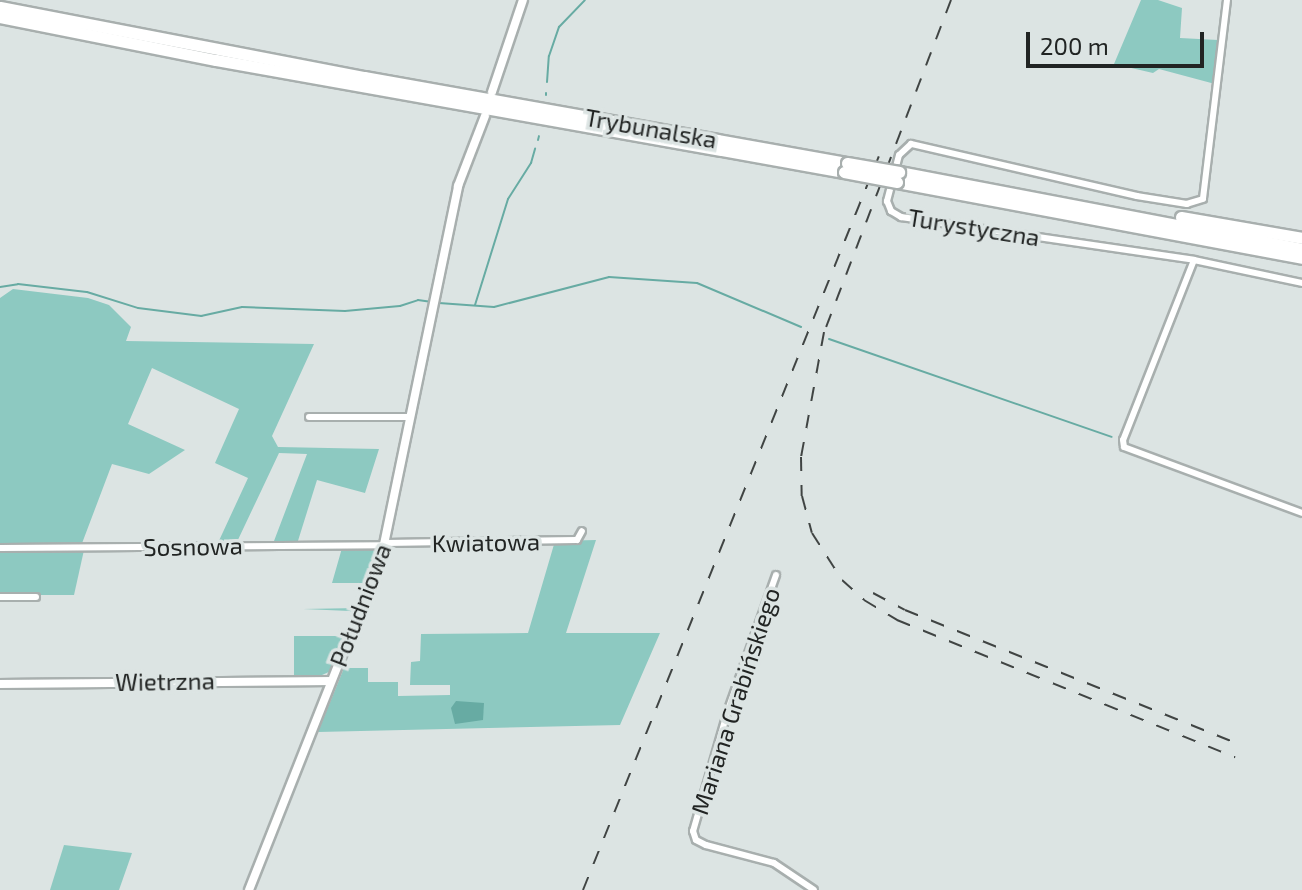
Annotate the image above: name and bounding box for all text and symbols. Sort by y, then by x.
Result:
scale bar [1030,16,1208,66]
text: 200 m [1040,31,1109,60]
street label: Trybunalska [583,102,719,154]
street label: Turystyczna [906,202,1042,252]
street label: Kwiatowa [432,527,540,557]
street label: Sosnowa [143,531,243,561]
street label: Południowa [323,539,397,671]
street label: Mariana Grabińskiego [685,584,785,818]
street label: Wietrzna [115,666,215,696]

